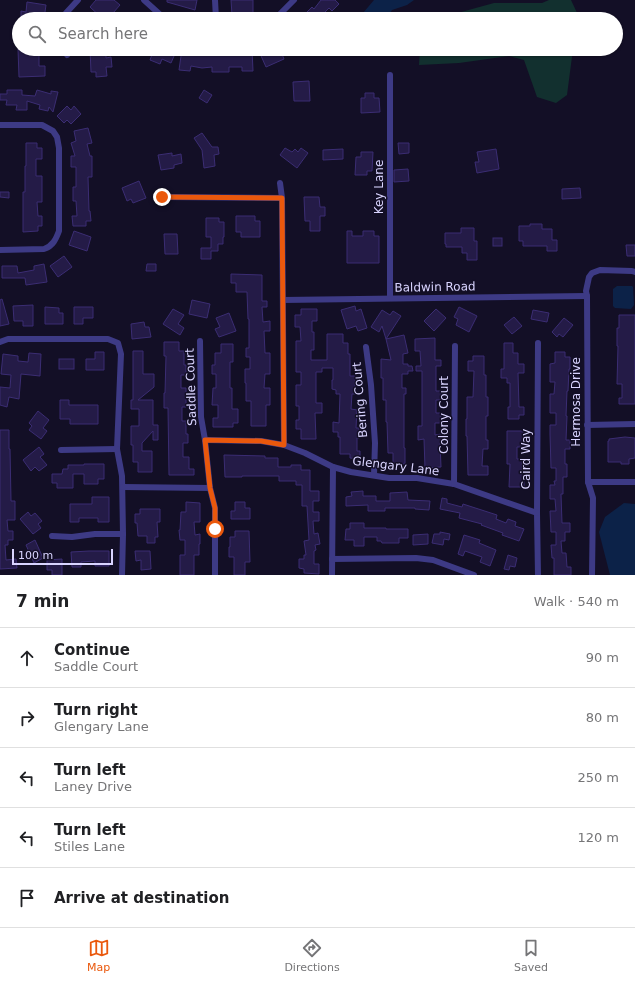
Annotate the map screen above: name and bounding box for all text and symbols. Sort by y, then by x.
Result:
search box [12,12,623,56]
icon: search [26,23,48,45]
text: Search here [58,25,148,43]
street label: Key Lane [372,160,386,214]
route end [153,188,171,206]
street label: Baldwin Road [394,279,476,295]
street label: Saddle Court [183,348,199,426]
street label: Hermosa Drive [569,357,583,447]
street label: Bering Court [350,361,370,438]
street label: Colony Court [437,376,451,454]
street label: Caird Way [519,429,533,489]
street label: Glengary Lane [352,454,440,478]
route start [206,520,224,538]
scale bar [12,547,113,566]
text: 100 m [18,549,53,562]
text: 7 min [16,591,69,611]
text: Walk · 540 m [534,594,619,609]
text: Continue [54,641,130,659]
icon: ahead [16,647,38,669]
text: 90 m [586,650,619,665]
text: Saddle Court [54,659,138,674]
text: Turn right [54,701,138,719]
icon: right [16,707,38,729]
text: 80 m [586,710,619,725]
text: Glengary Lane [54,719,149,734]
text: Turn left [54,761,126,779]
icon: left [16,767,38,789]
text: 250 m [577,770,619,785]
text: Laney Drive [54,779,132,794]
text: Turn left [54,821,126,839]
icon: left [16,827,38,849]
text: 120 m [577,830,619,845]
text: Stiles Lane [54,839,125,854]
icon: arrive [16,887,38,909]
text: Arrive at destination [54,889,229,907]
tab: Map [87,937,110,974]
tab: Directions [284,937,340,974]
tab: Saved [514,937,548,974]

